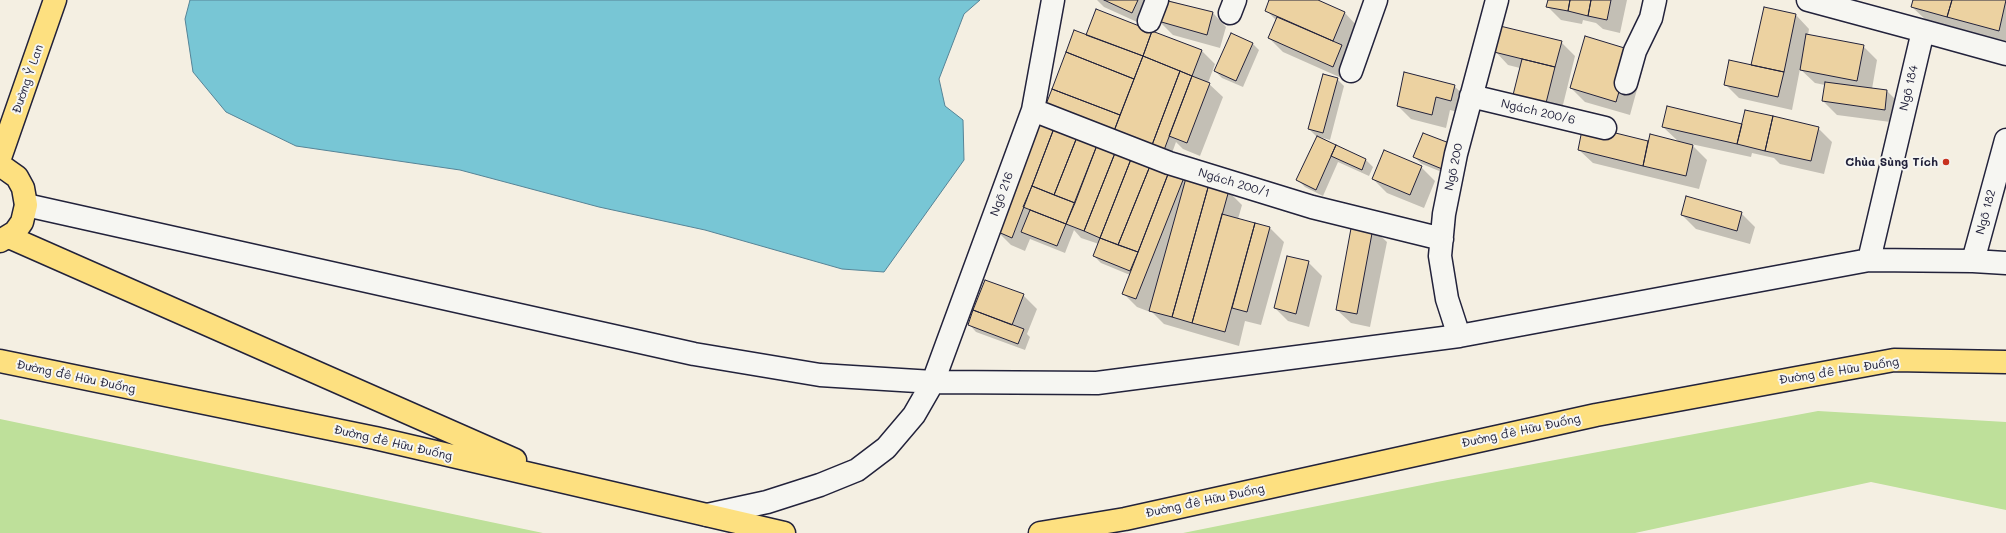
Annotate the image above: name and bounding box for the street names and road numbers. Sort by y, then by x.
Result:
street label: Đường Ỷ Lan [9,43,47,115]
street label: Ngõ 184 [1897,64,1921,112]
street label: Ngách 200/6 [1499,96,1577,128]
street label: Ngõ 200 [1442,142,1466,192]
street label: Ngách 200/1 [1196,165,1272,201]
street label: Ngõ 216 [987,170,1017,218]
street label: Ngõ 182 [1973,188,1999,236]
street label: Đường đê Hữu Đuống [1778,354,1900,388]
street label: Đường đê Hữu Đuống [15,357,137,397]
street label: Đường đê Hữu Đuống [1460,411,1582,451]
street label: Đường đê Hữu Đuống [332,422,454,464]
street label: Đường đê Hữu Đuống [1144,481,1266,521]

